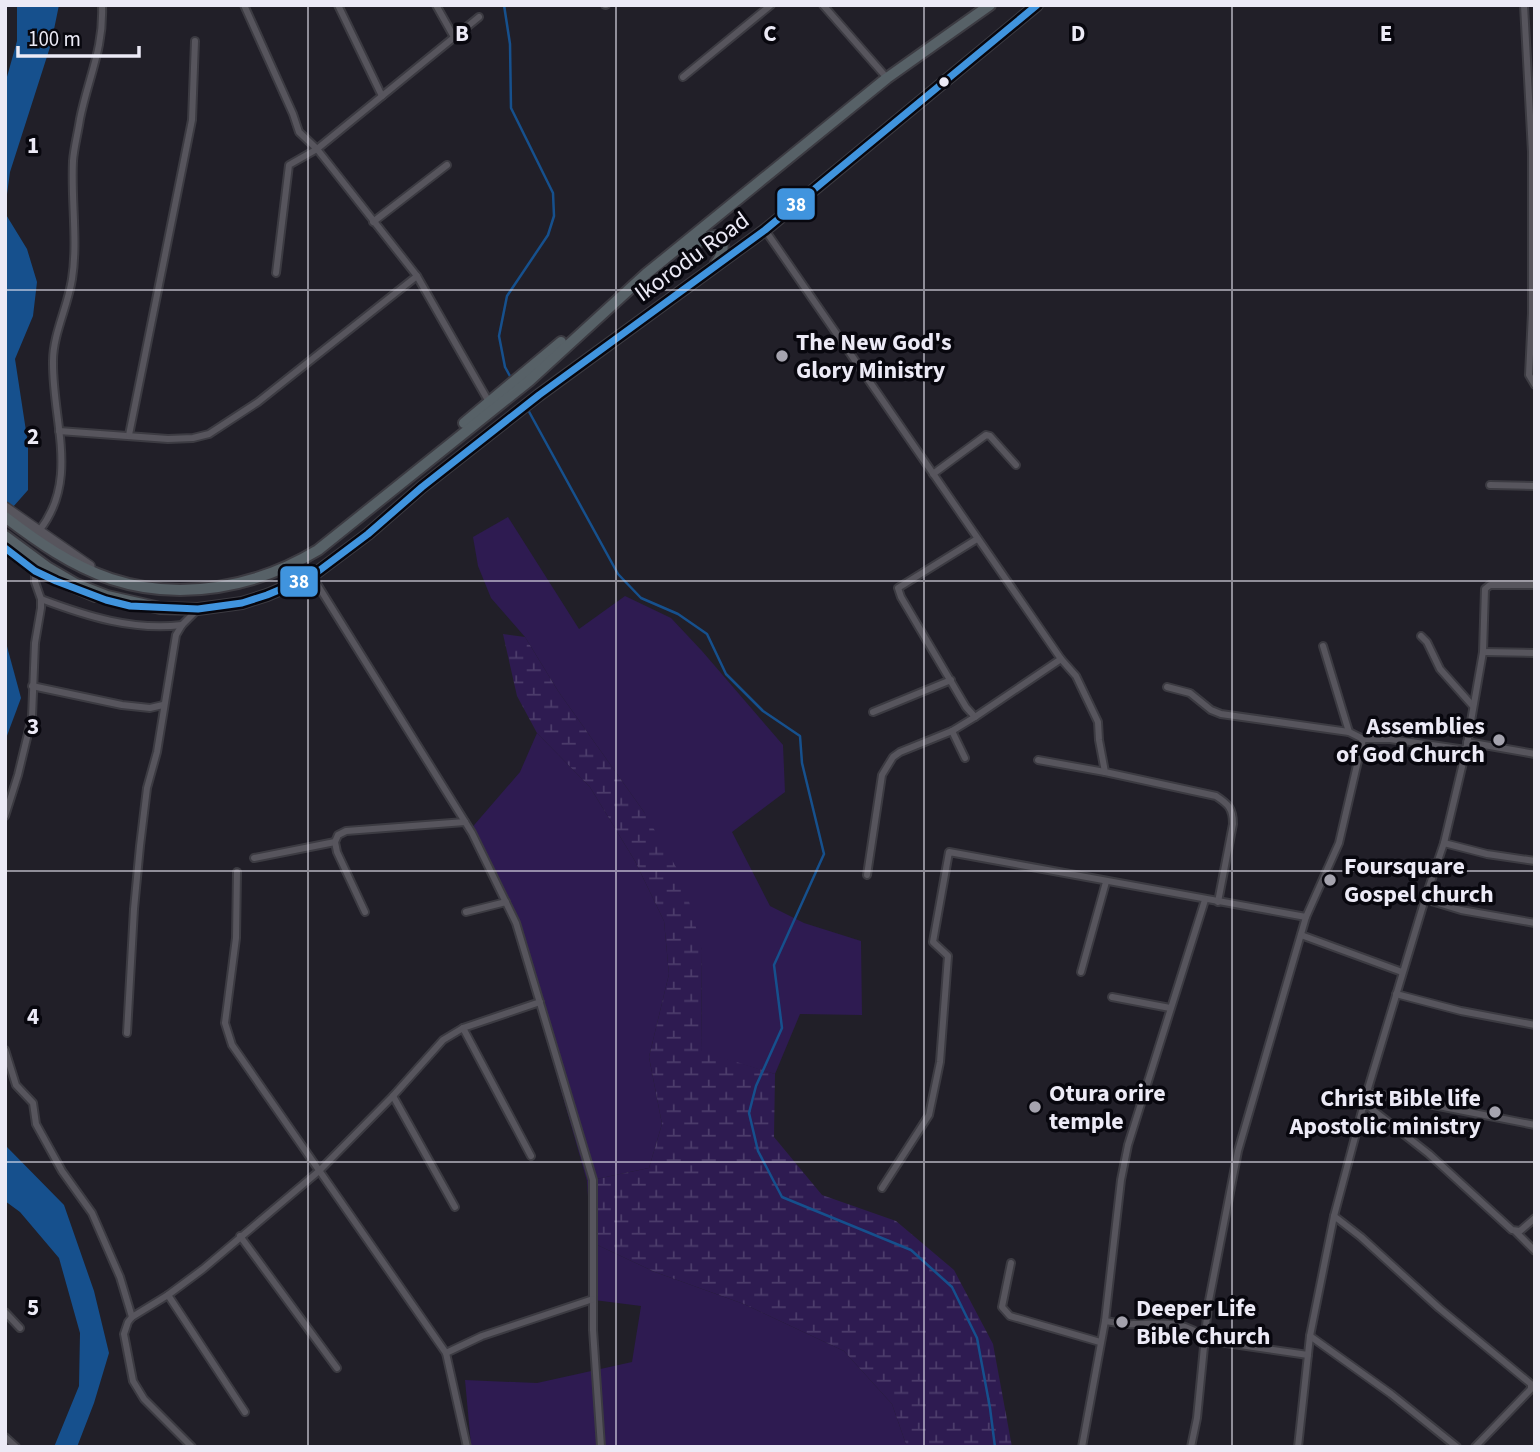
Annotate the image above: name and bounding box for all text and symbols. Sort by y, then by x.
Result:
scale bar [18,14,138,58]
text: B [455,17,469,50]
text: C [763,17,777,50]
text: D [1071,17,1085,50]
text: E [1380,17,1392,50]
text: 100 m [28,24,81,54]
unlabelled marker [937,75,951,89]
text: 1 [27,129,39,162]
line badge: 38 [776,187,816,221]
text: 38 [786,192,806,219]
street label: Ikorodu Road [627,203,757,311]
place label: The New God's Glory Ministry [796,325,952,388]
marker: The New God's Glory Ministry [774,348,790,364]
text: 2 [27,420,39,453]
line badge: 38 [279,565,319,598]
text: 38 [289,569,309,596]
place label: Assemblies of God Church [1336,709,1485,772]
text: 3 [27,710,39,743]
marker: Assemblies of God Church [1491,732,1507,748]
place label: Foursquare Gospel church [1344,849,1494,912]
marker: Foursquare Gospel church [1322,872,1338,888]
text: 4 [27,1000,39,1033]
place label: Otura orire temple [1049,1076,1166,1139]
place label: Christ Bible life Apostolic ministry [1288,1081,1481,1144]
marker: Otura orire temple [1027,1099,1043,1115]
marker: Christ Bible life Apostolic ministry [1487,1104,1503,1120]
text: 5 [27,1291,39,1324]
place label: Deeper Life Bible Church [1136,1291,1271,1354]
marker: Deeper Life Bible Church [1114,1314,1130,1330]

